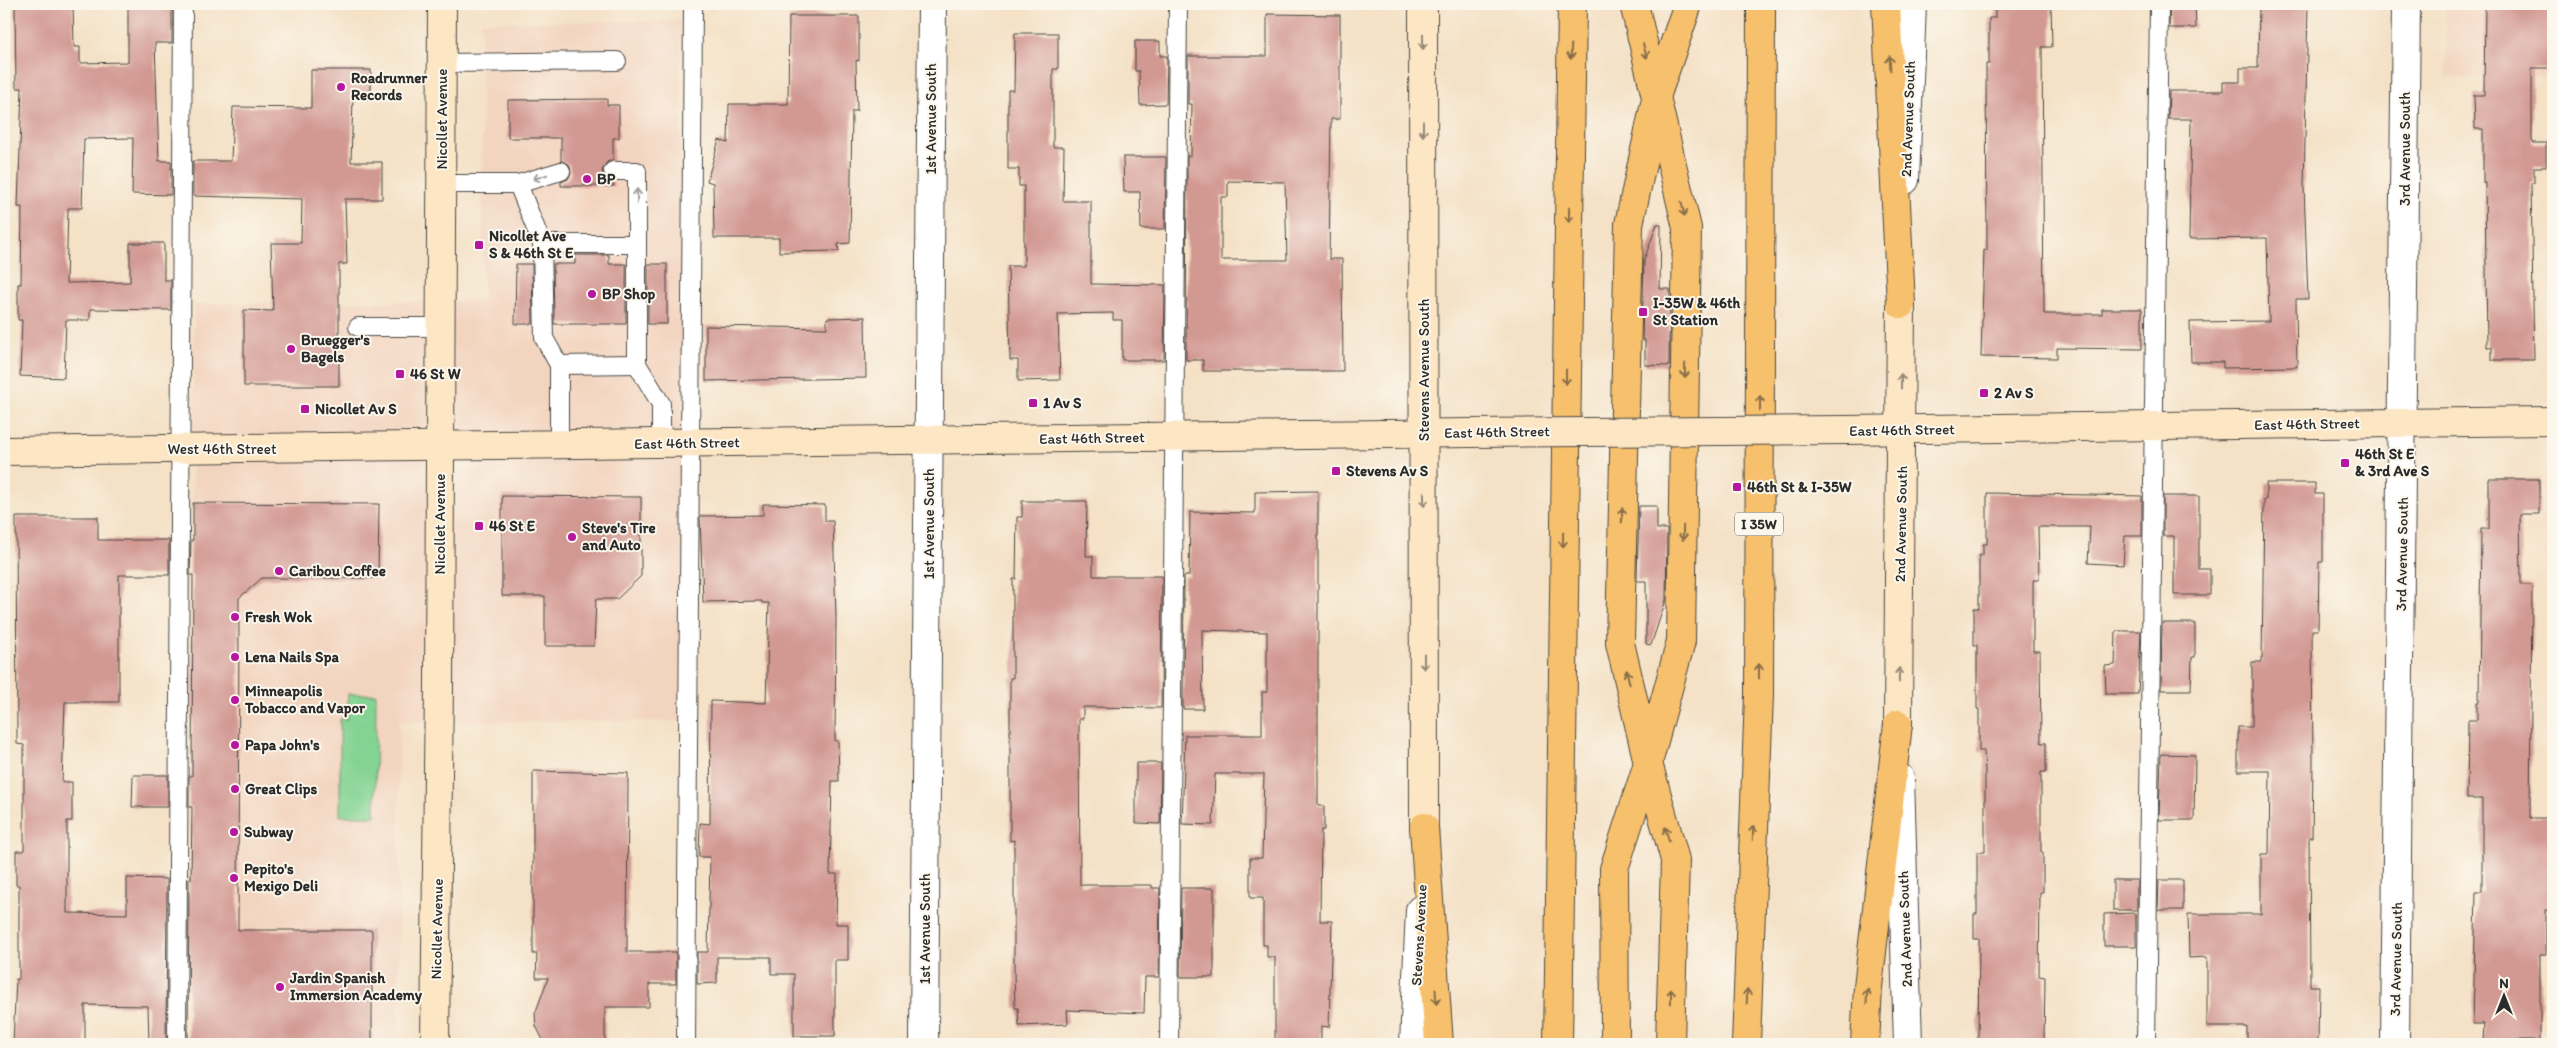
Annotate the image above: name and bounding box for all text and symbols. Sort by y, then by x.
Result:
one-way arrow [1418,34,1428,50]
one-way arrow [1641,43,1650,59]
one-way arrow [1567,44,1576,60]
one-way arrow [1886,55,1895,71]
street label: 2nd Avenue South [1897,60,1919,177]
street label: 1st Avenue South [922,63,940,175]
place label: Roadrunner Records [351,69,427,104]
street label: Nicollet Avenue [433,69,451,169]
marker: Roadrunner Records [335,81,347,93]
street label: 3rd Avenue South [2396,92,2414,206]
one-way arrow [1418,120,1428,136]
place label: BP [597,170,616,188]
one-way arrow [532,173,548,183]
marker: BP [581,173,593,185]
one-way arrow [632,188,642,204]
one-way arrow [1679,200,1688,216]
one-way arrow [1564,206,1574,223]
place label: Nicollet Ave S & 46th St E [489,227,574,262]
marker: Nicollet Ave S & 46th St E [473,239,485,251]
place label: BP Shop [602,285,656,304]
marker: BP Shop [586,288,598,300]
place label: I-35W & 46th St Station [1653,294,1741,329]
street label: Stevens Avenue South [1415,298,1433,441]
marker: I-35W & 46th St Station [1637,306,1649,318]
place label: Bruegger's Bagels [301,331,370,367]
marker: Bruegger's Bagels [285,343,297,355]
one-way arrow [1680,362,1690,379]
place label: 46 St W [410,365,461,383]
marker: 46 St W [394,368,406,380]
one-way arrow [1561,369,1571,385]
one-way arrow [1896,373,1906,390]
place label: 2 Av S [1994,384,2034,402]
marker: 2 Av S [1978,387,1990,399]
place label: 1 Av S [1043,394,1082,412]
one-way arrow [1755,395,1765,412]
marker: 1 Av S [1027,397,1039,409]
place label: Nicollet Av S [315,400,397,418]
marker: Nicollet Av S [299,403,311,415]
street label: East 46th Street [2254,414,2360,434]
street label: East 46th Street [1849,420,1955,440]
street label: East 46th Street [1444,422,1550,442]
street label: East 46th Street [1039,428,1145,448]
street label: East 46th Street [634,433,740,453]
street label: West 46th Street [167,440,277,458]
place label: 46th St E & 3rd Ave S [2355,445,2430,480]
marker: 46th St E & 3rd Ave S [2339,457,2351,469]
place label: Stevens Av S [1346,462,1429,480]
marker: Stevens Av S [1330,465,1342,477]
street label: 2nd Avenue South [1891,465,1911,582]
street label: 1st Avenue South [920,468,938,580]
street label: Nicollet Avenue [431,474,449,574]
place label: 46th St & I-35W [1747,478,1852,496]
marker: 46th St & I-35W [1731,481,1743,493]
one-way arrow [1419,491,1429,507]
street label: 3rd Avenue South [2392,496,2412,611]
one-way arrow [1618,507,1627,523]
road number: I 35W [1735,512,1783,536]
place label: 46 St E [489,517,536,535]
place label: Steve's Tire and Auto [582,519,656,554]
marker: 46 St E [473,520,485,532]
one-way arrow [1678,525,1688,541]
marker: Steve's Tire and Auto [566,531,578,543]
one-way arrow [1558,532,1568,548]
place label: Caribou Coffee [289,562,386,580]
marker: Caribou Coffee [273,565,285,577]
place label: Fresh Wok [245,608,312,626]
marker: Fresh Wok [229,611,241,623]
place label: Lena Nails Spa [245,648,339,667]
marker: Lena Nails Spa [229,651,241,663]
one-way arrow [1419,654,1429,670]
one-way arrow [1754,663,1764,679]
one-way arrow [1894,667,1904,684]
one-way arrow [1623,669,1632,685]
place label: Minneapolis Tobacco and Vapor [244,682,366,718]
marker: Minneapolis Tobacco and Vapor [229,694,241,706]
place label: Papa John's [245,736,320,755]
marker: Papa John's [229,739,241,751]
place label: Great Clips [245,780,317,799]
marker: Great Clips [229,783,241,795]
place label: Subway [244,823,294,842]
one-way arrow [1749,825,1758,841]
marker: Subway [228,826,240,838]
one-way arrow [1662,826,1672,842]
place label: Pepito's Mexigo Deli [244,860,318,896]
street label: 2nd Avenue South [1894,870,1916,987]
marker: Pepito's Mexigo Deli [228,872,240,884]
street label: 1st Avenue South [916,873,934,985]
street label: Nicollet Avenue [427,878,447,980]
street label: Stevens Avenue [1407,884,1431,986]
street label: 3rd Avenue South [2386,901,2406,1016]
place label: Jardin Spanish Immersion Academy [289,969,423,1005]
north arrow [2480,970,2530,1020]
text: N [2499,975,2509,992]
marker: Jardin Spanish Immersion Academy [274,981,286,993]
one-way arrow [1666,988,1676,1004]
one-way arrow [1743,988,1752,1004]
one-way arrow [1863,988,1872,1004]
one-way arrow [1431,989,1440,1005]

